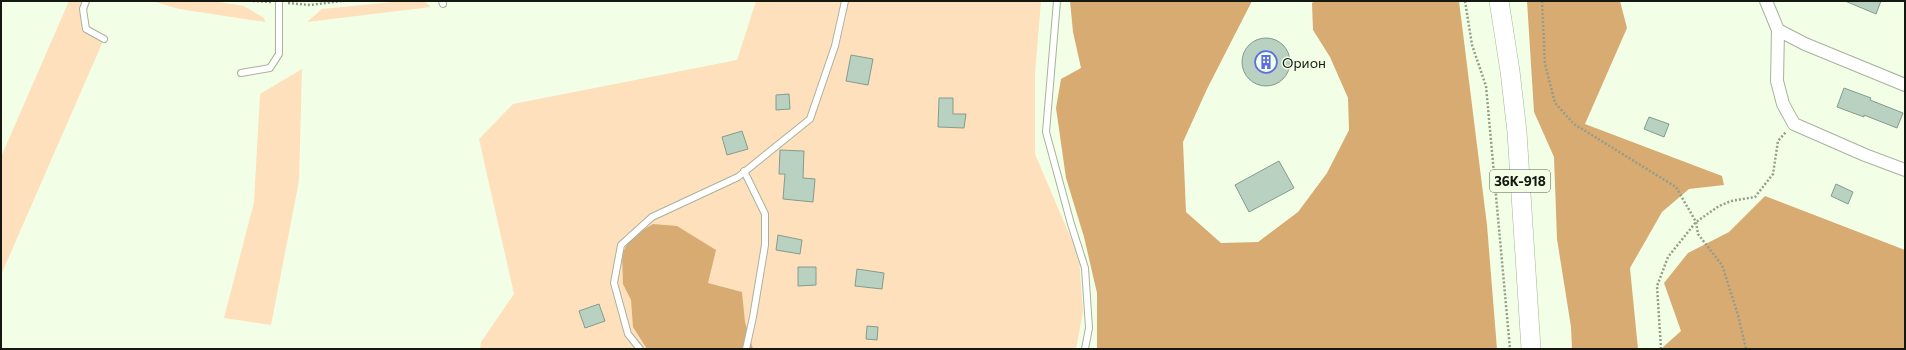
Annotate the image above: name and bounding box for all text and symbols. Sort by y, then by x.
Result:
building icon: Орион [1253,49,1279,75]
place label: Орион [1282,54,1326,71]
road number: 36К-918 [1490,170,1550,192]

